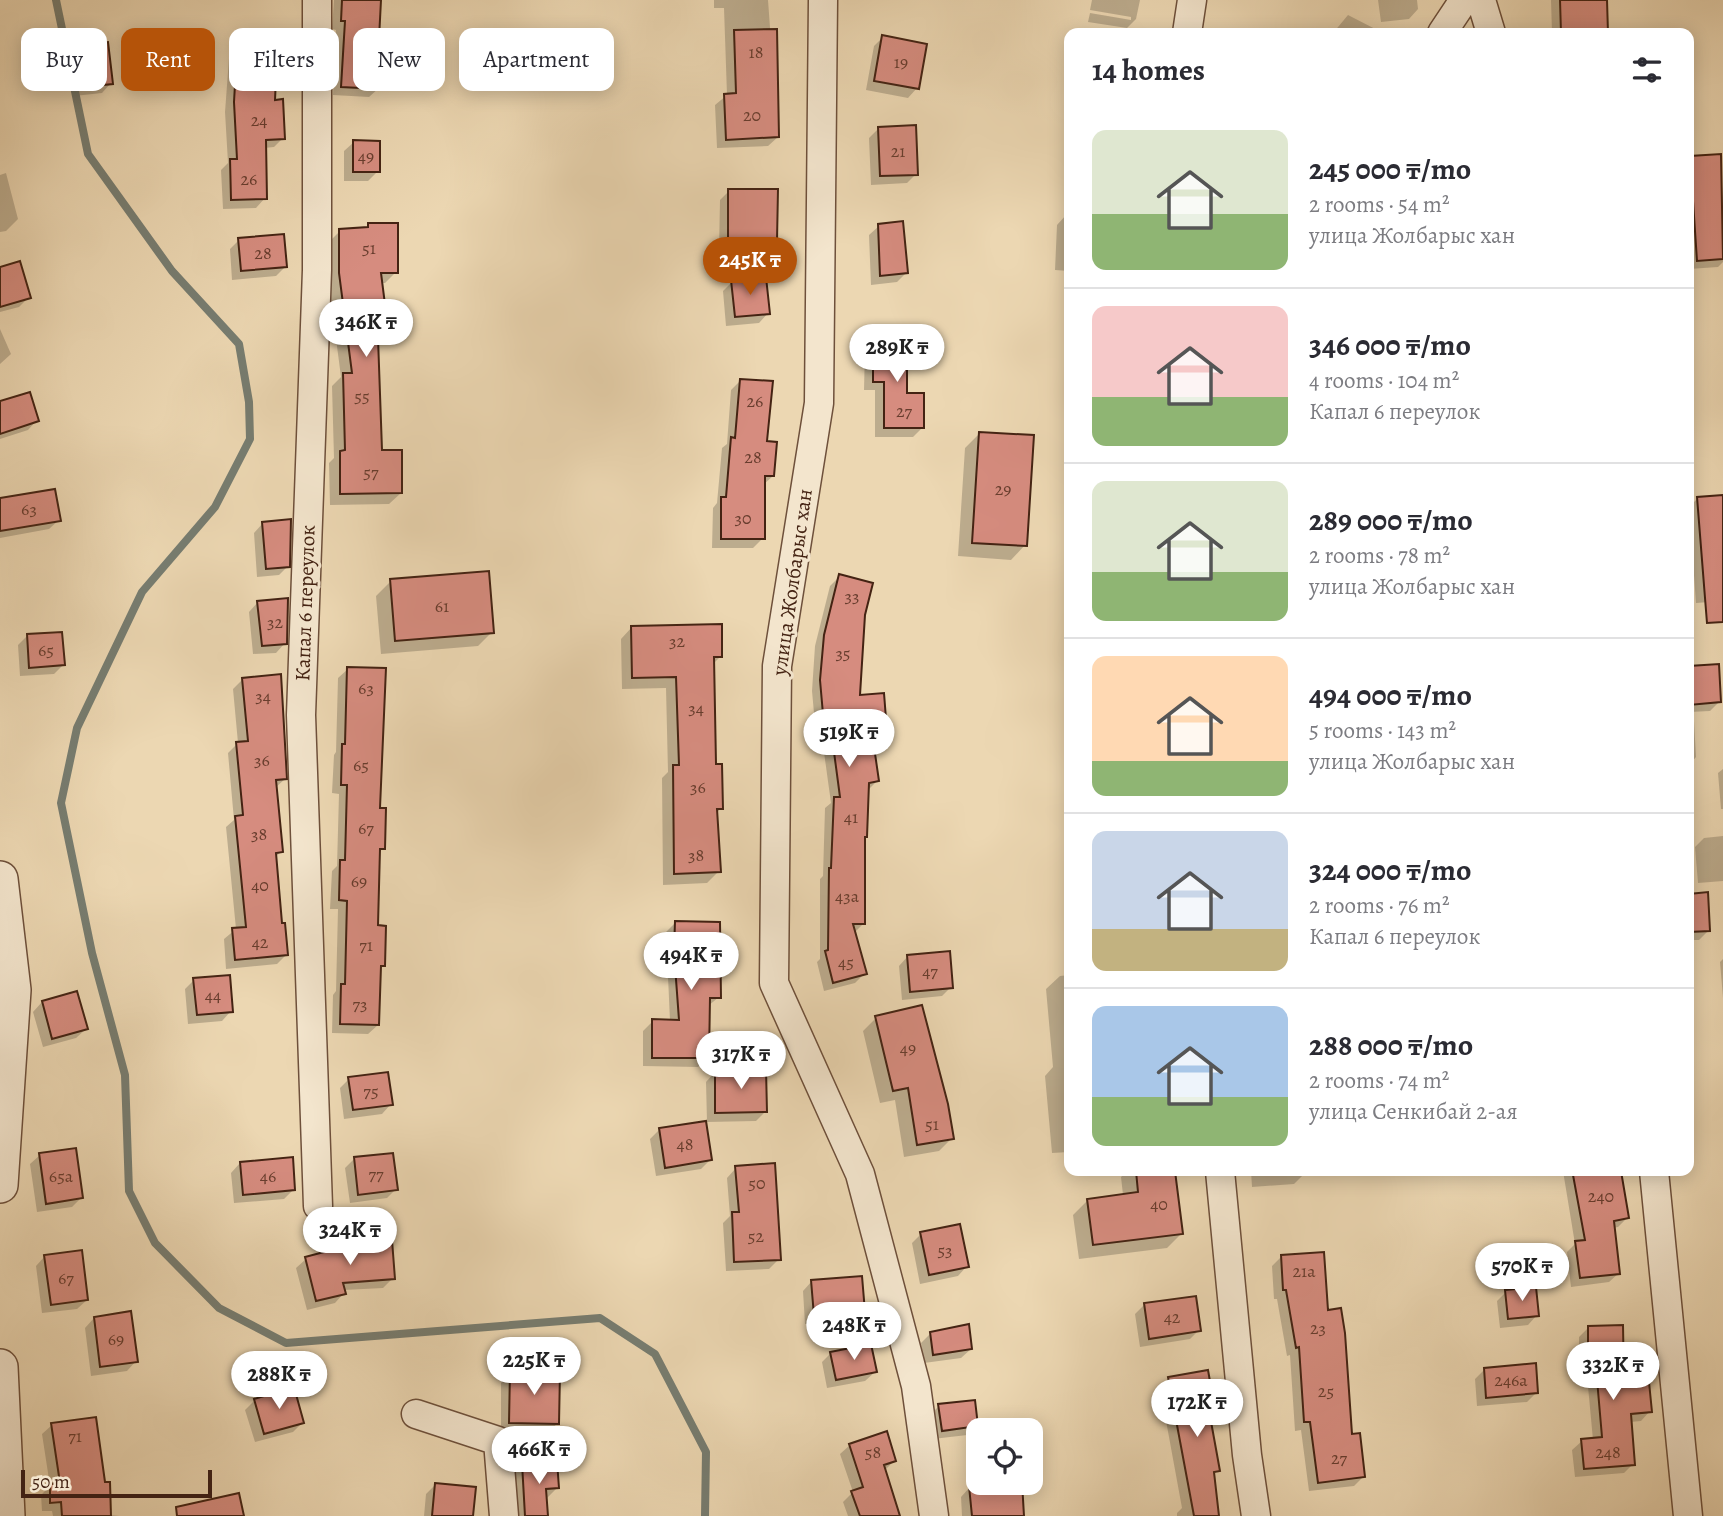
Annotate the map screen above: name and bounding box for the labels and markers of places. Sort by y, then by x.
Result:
pin: 245K ₸ [693,238,807,297]
pin: 346K ₸ [309,300,423,359]
pin: 289K ₸ [840,324,954,384]
pin: 519K ₸ [792,710,906,769]
pin: 494K ₸ [634,932,748,992]
pin: 317K ₸ [684,1032,798,1091]
pin: 324K ₸ [293,1208,407,1267]
pin: 570K ₸ [1465,1244,1579,1303]
pin: 248K ₸ [797,1302,911,1362]
pin: 225K ₸ [477,1338,591,1397]
pin: 332K ₸ [1556,1342,1670,1402]
pin: 288K ₸ [222,1352,336,1411]
pin: 172K ₸ [1140,1380,1254,1439]
pin: 466K ₸ [482,1426,596,1486]

